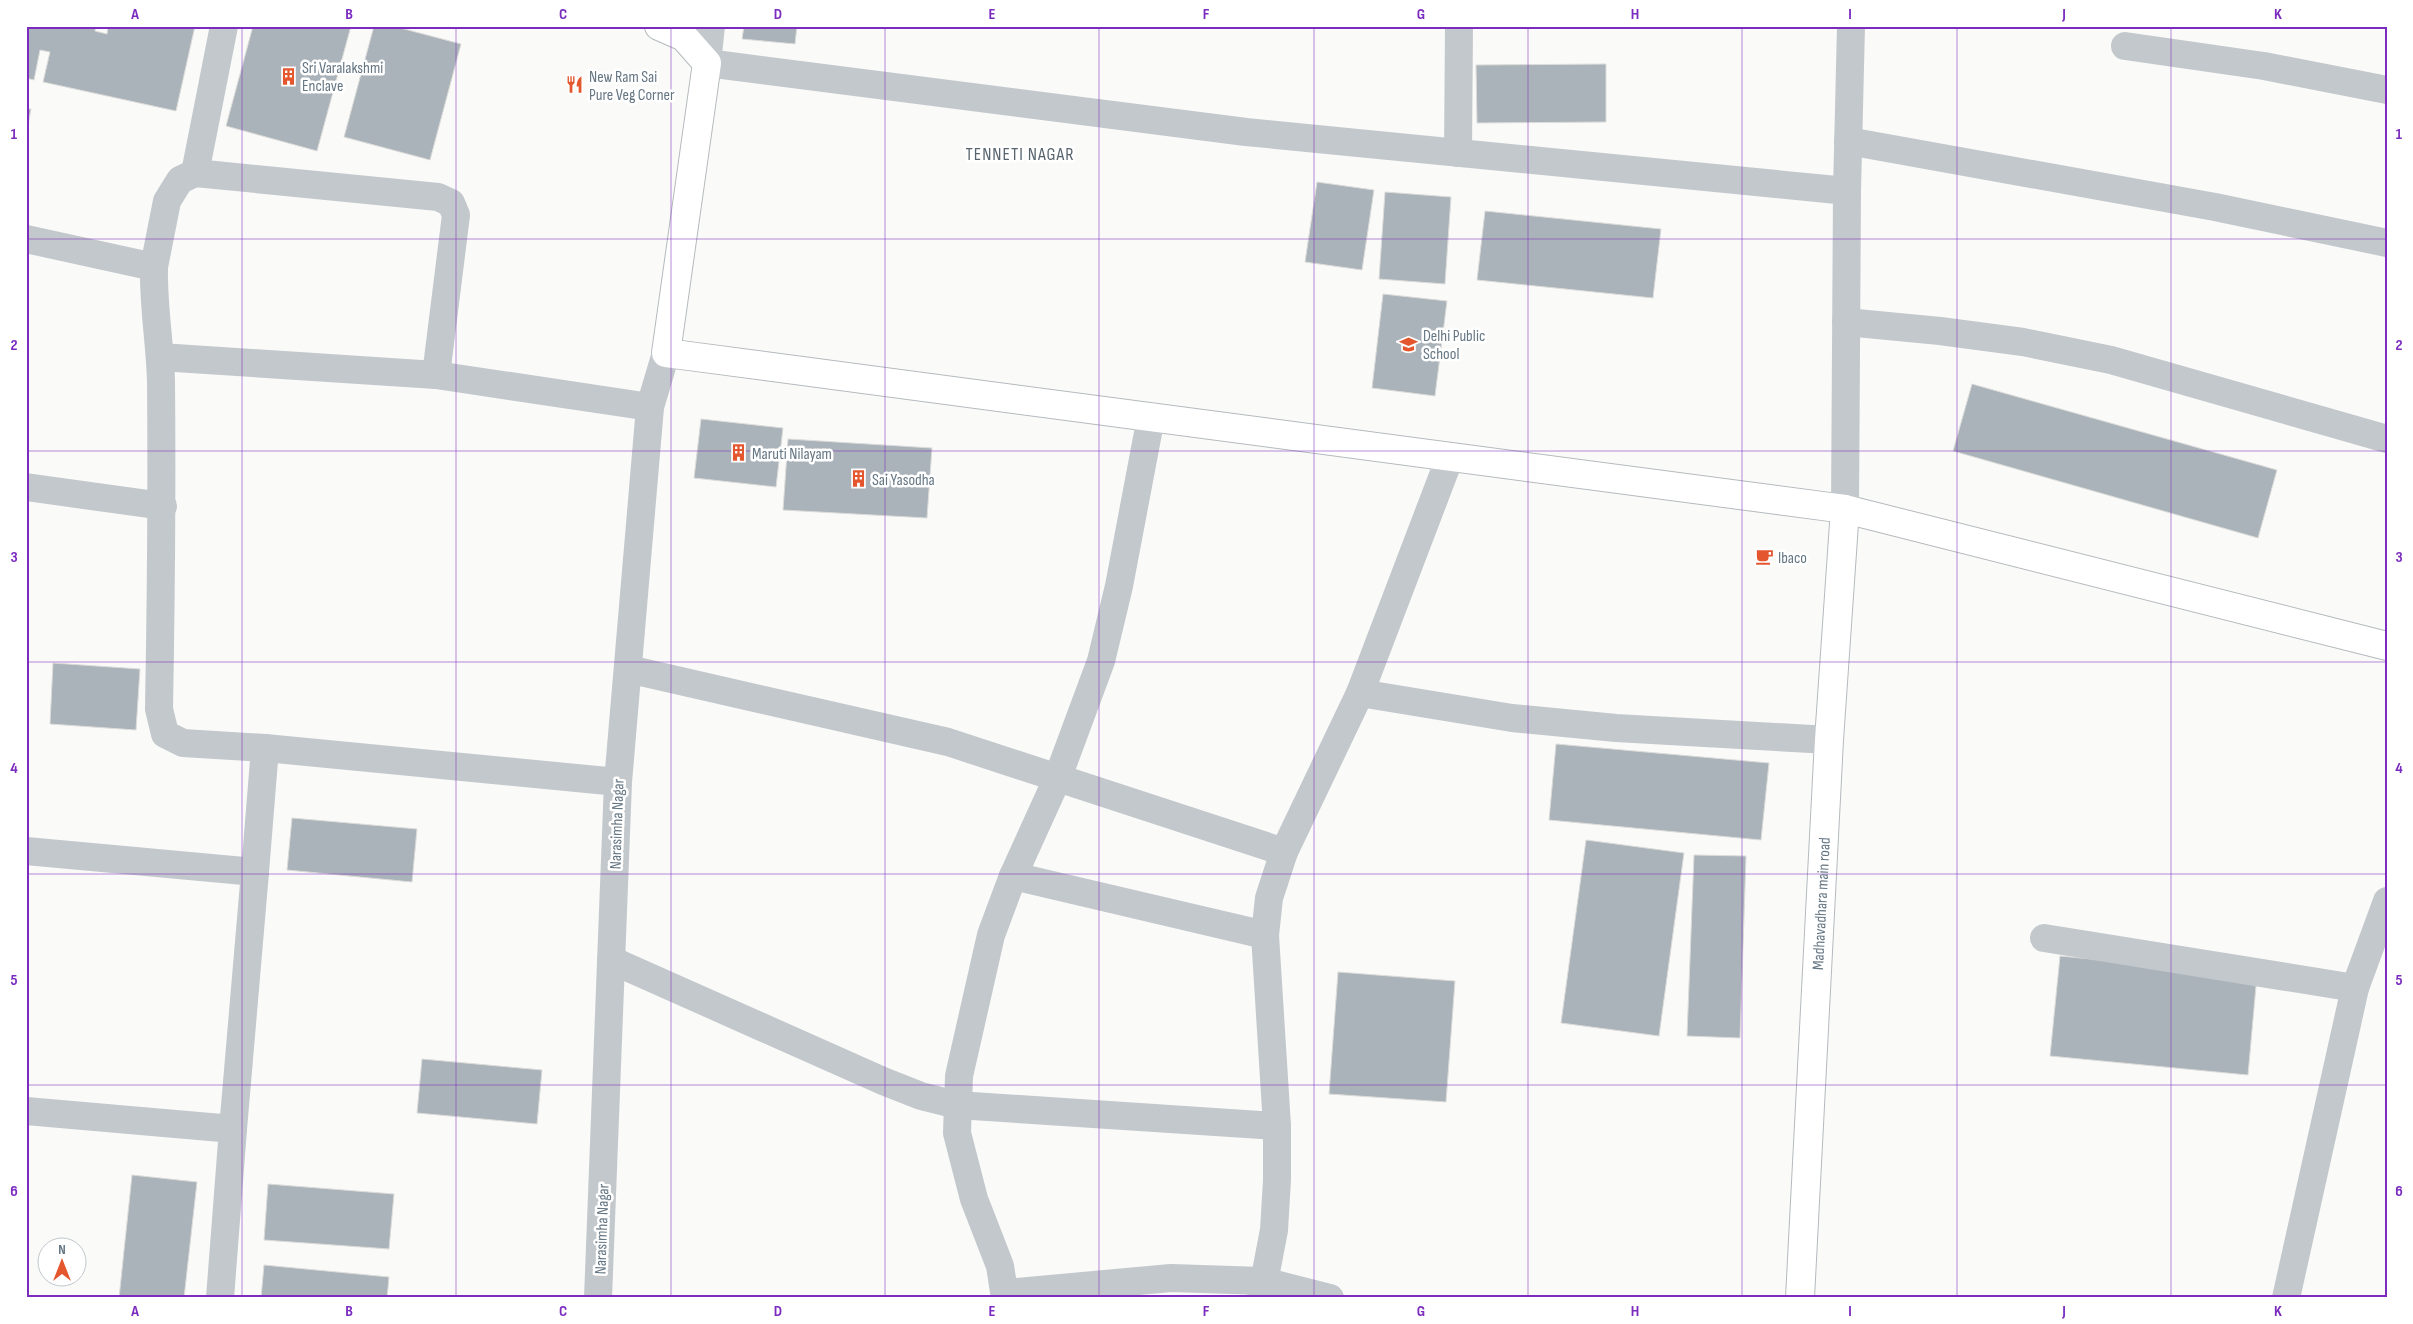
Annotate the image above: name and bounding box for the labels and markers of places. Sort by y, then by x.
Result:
place label: Sri Varalakshmi Enclave [302,59,383,96]
building icon: Sri Varalakshmi Enclave [278,66,298,86]
place label: New Ram Sai Pure Veg Corner [589,68,675,105]
restaurant icon: New Ram Sai Pure Veg Corner [565,75,585,95]
place label: Delhi Public School [1423,327,1485,364]
school or university icon: Delhi Public School [1399,334,1419,354]
building icon: Maruti Nilayam [728,443,748,463]
place label: Maruti Nilayam [752,445,832,464]
building icon: Sai Yasodha [848,469,868,489]
place label: Sai Yasodha [872,471,935,490]
cafe icon: Ibaco [1754,547,1774,567]
place label: Ibaco [1778,549,1807,568]

